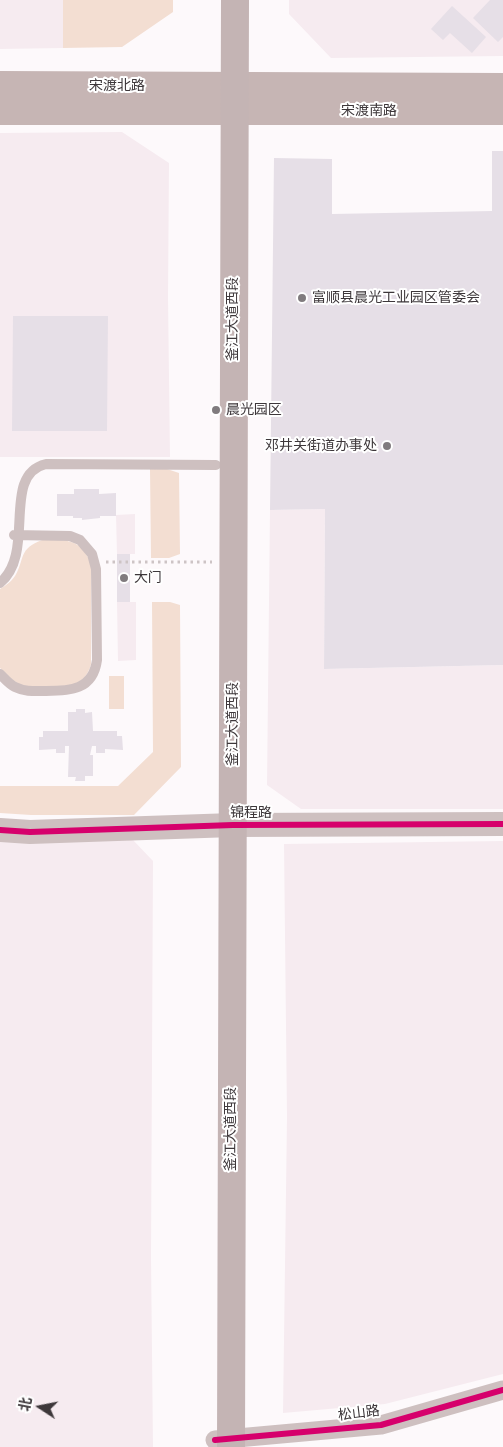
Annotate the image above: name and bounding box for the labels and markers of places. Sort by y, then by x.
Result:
place label: 富顺县晨光工业园区管委会 [312,290,480,306]
marker: 富顺县晨光工业园区管委会 [296,292,308,304]
place label: 晨光园区 [226,402,282,418]
marker: 晨光园区 [210,404,222,416]
place label: 邓井关街道办事处 [265,438,377,454]
marker: 邓井关街道办事处 [381,440,393,452]
place label: 大门 [134,570,162,586]
marker: 大门 [118,572,130,584]

